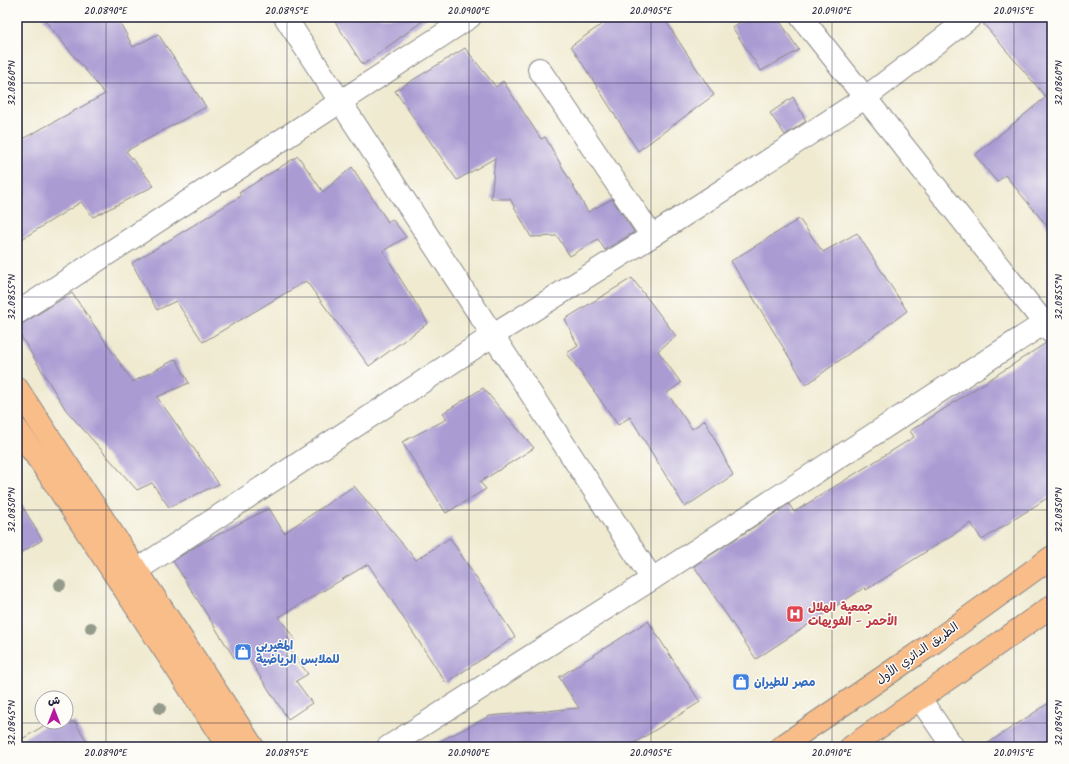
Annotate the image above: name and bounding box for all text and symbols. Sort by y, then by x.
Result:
text: 20.0890°E [84,3,129,19]
text: 20.0895°E [265,3,310,19]
text: 20.0900°E [448,3,491,19]
text: 20.0905°E [630,3,673,19]
text: 20.0910°E [812,3,853,19]
text: 20.0915°E [994,3,1036,19]
text: 32.0860°N [4,60,20,106]
text: 32.0860°N [1051,60,1067,106]
text: 32.0855°N [4,274,20,320]
text: 32.0855°N [1051,274,1067,320]
text: 32.0850°N [4,487,20,533]
text: 32.0850°N [1051,487,1067,533]
place label: جمعية الهلال الأحمر - الفويهات [808,598,897,631]
hospital icon: جمعية الهلال الأحمر - الفويهات [785,604,805,624]
street label: الطريق الدائري الأول [872,618,963,689]
place label: المغيربي للملابس الرياضية [256,636,339,669]
shop icon: المغيربي للملابس الرياضية [233,642,253,662]
shop icon: مصر للطيران [731,672,751,692]
place label: مصر للطيران [754,673,815,692]
north arrow [34,690,74,730]
text: ش [48,692,60,710]
text: 32.0845°N [4,700,20,746]
text: 32.0845°N [1051,700,1067,746]
text: 20.0890°E [84,745,129,761]
text: 20.0895°E [265,745,310,761]
text: 20.0900°E [448,745,491,761]
text: 20.0905°E [630,745,673,761]
text: 20.0910°E [812,745,853,761]
text: 20.0915°E [994,745,1036,761]

